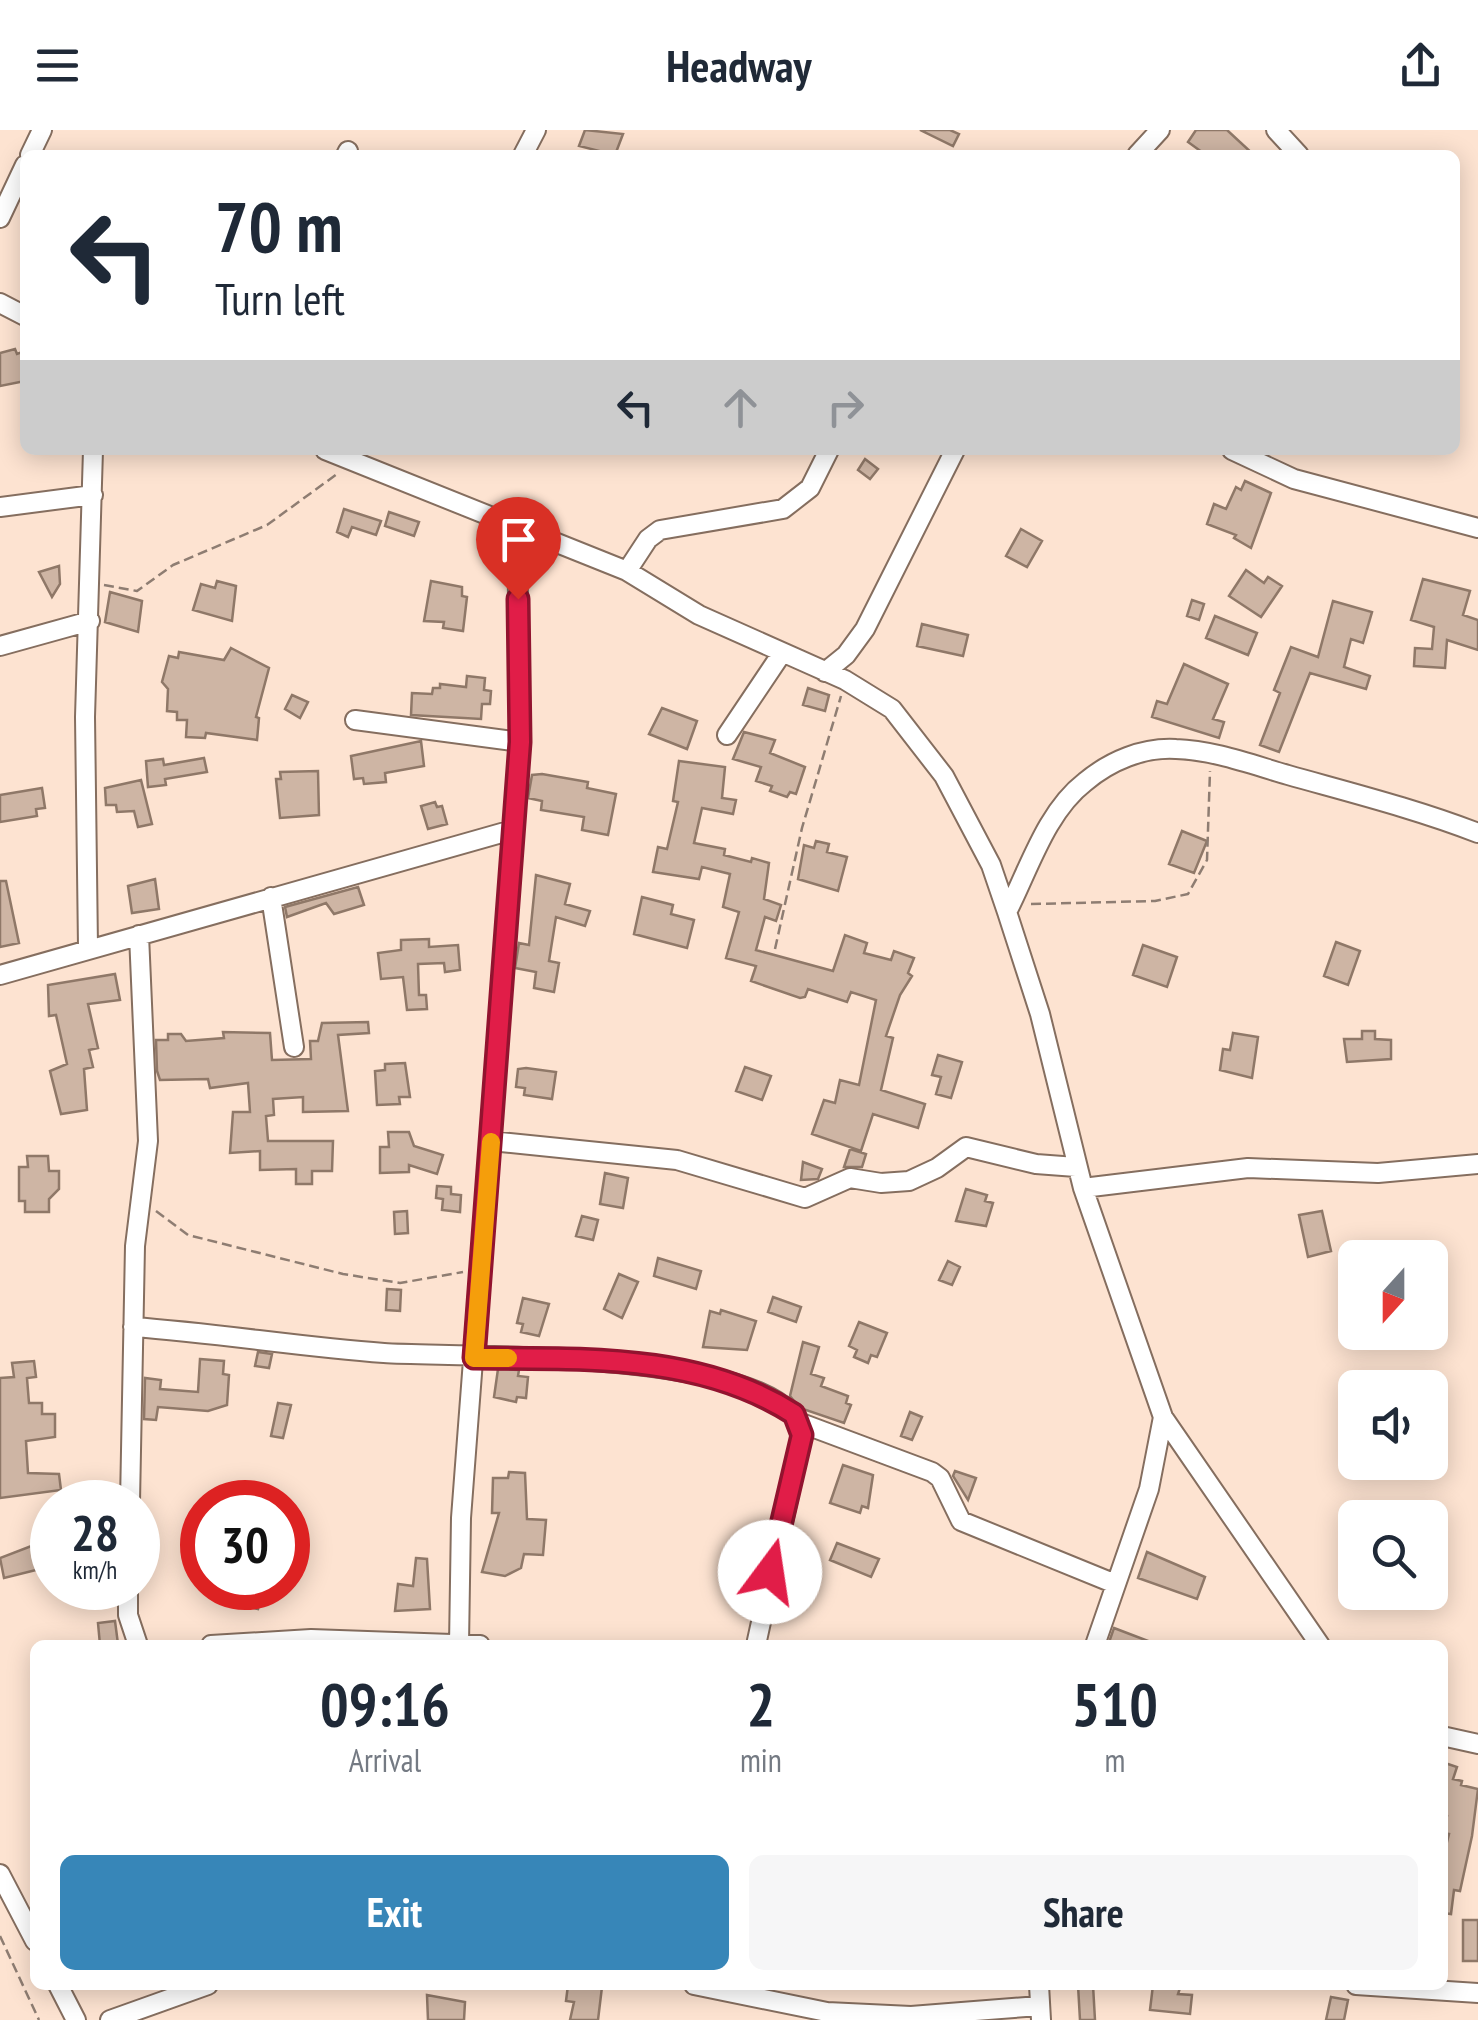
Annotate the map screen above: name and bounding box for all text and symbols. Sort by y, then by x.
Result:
text: Headway [666,36,812,94]
icon: menu [30,38,85,93]
icon: share [1393,38,1448,93]
text: 70 m [215,181,343,271]
icon: left [50,190,180,320]
text: Turn left [215,269,345,327]
icon: left [608,380,663,435]
icon: ahead [713,380,768,435]
icon: right [818,380,873,435]
pin [476,497,561,600]
icon: arrive [491,512,546,567]
north arrow [1338,1240,1448,1350]
map controls [1338,1240,1448,1610]
button: sound [1338,1370,1448,1480]
speed limit sign: 30 [180,1480,310,1610]
text: 28 [71,1500,119,1565]
button: search [1338,1500,1448,1610]
position arrow [718,1520,822,1624]
text: km/h [73,1554,117,1586]
text: 09:16 [320,1665,450,1743]
text: 2 [747,1665,775,1743]
text: 510 [1072,1665,1158,1743]
text: Arrival [349,1739,421,1781]
text: min [740,1739,782,1781]
text: m [1104,1739,1125,1781]
button: Exit [60,1855,729,1970]
button: Share [749,1855,1418,1970]

